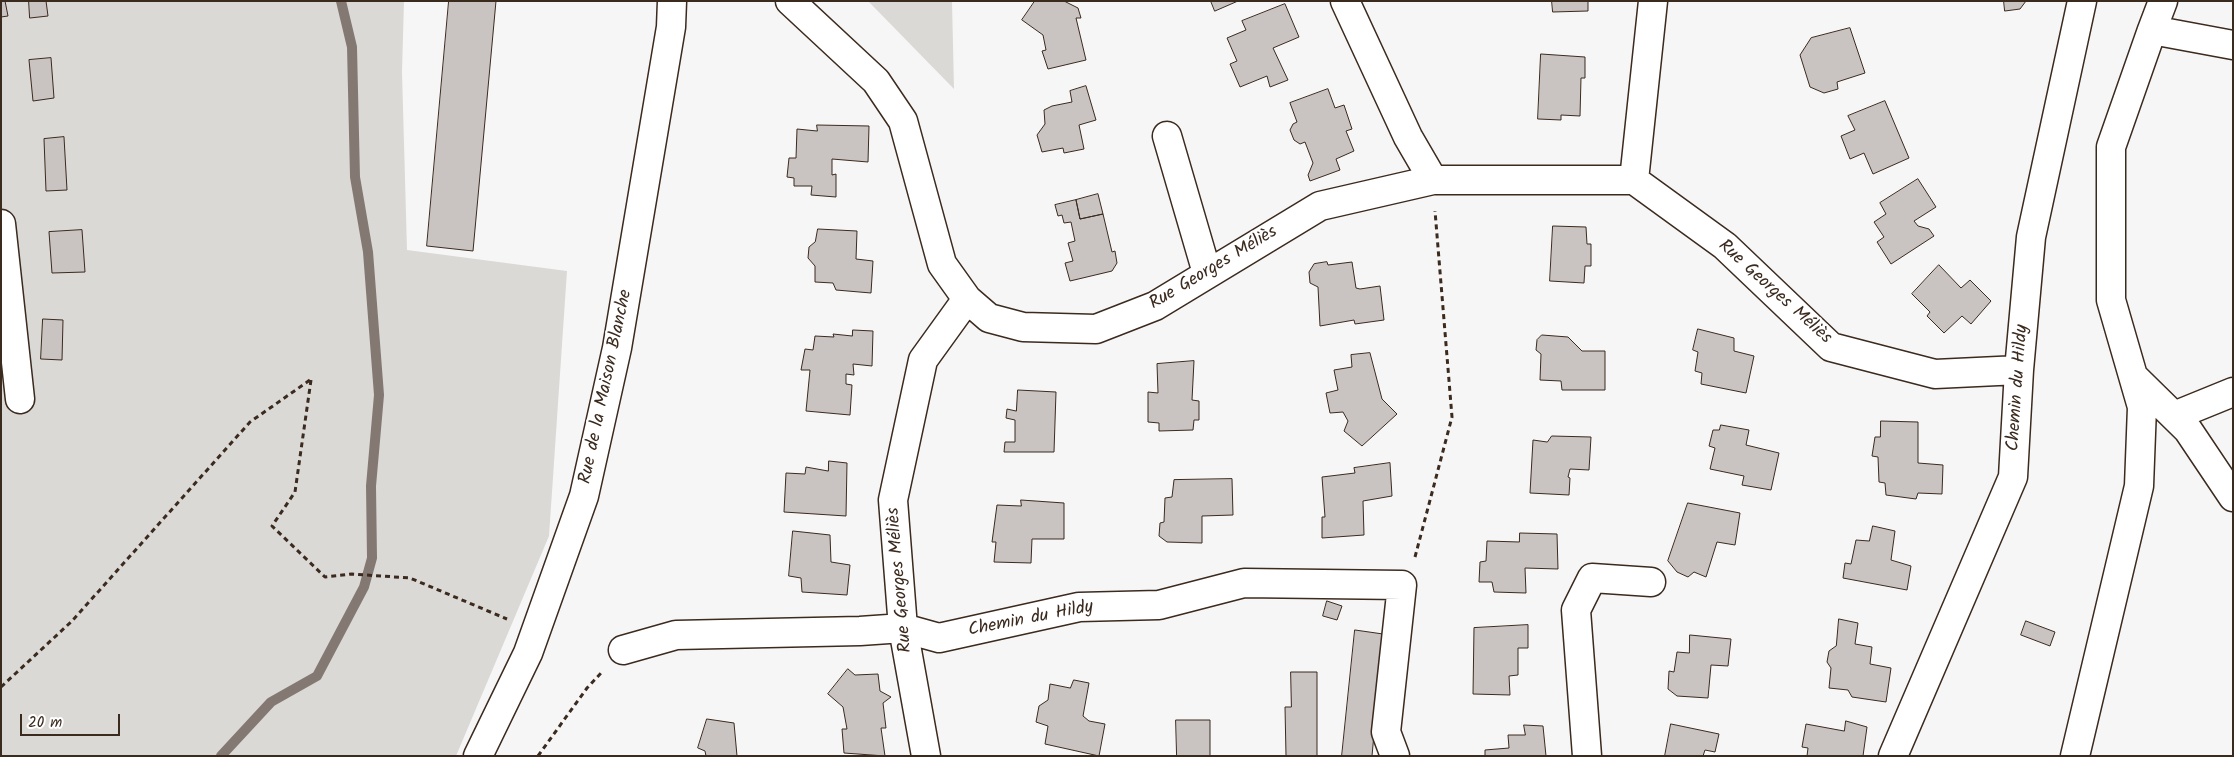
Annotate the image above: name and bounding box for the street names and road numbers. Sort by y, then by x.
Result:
street label: Rue Georges Méliès [1146,222,1282,316]
street label: Rue Georges Méliès [1713,236,1835,350]
street label: Rue de la Maison Blanche [576,288,638,486]
street label: Chemin du Hildy [2004,324,2034,452]
street label: Rue Georges Méliès [884,507,918,653]
street label: Chemin du Hildy [967,597,1095,643]

